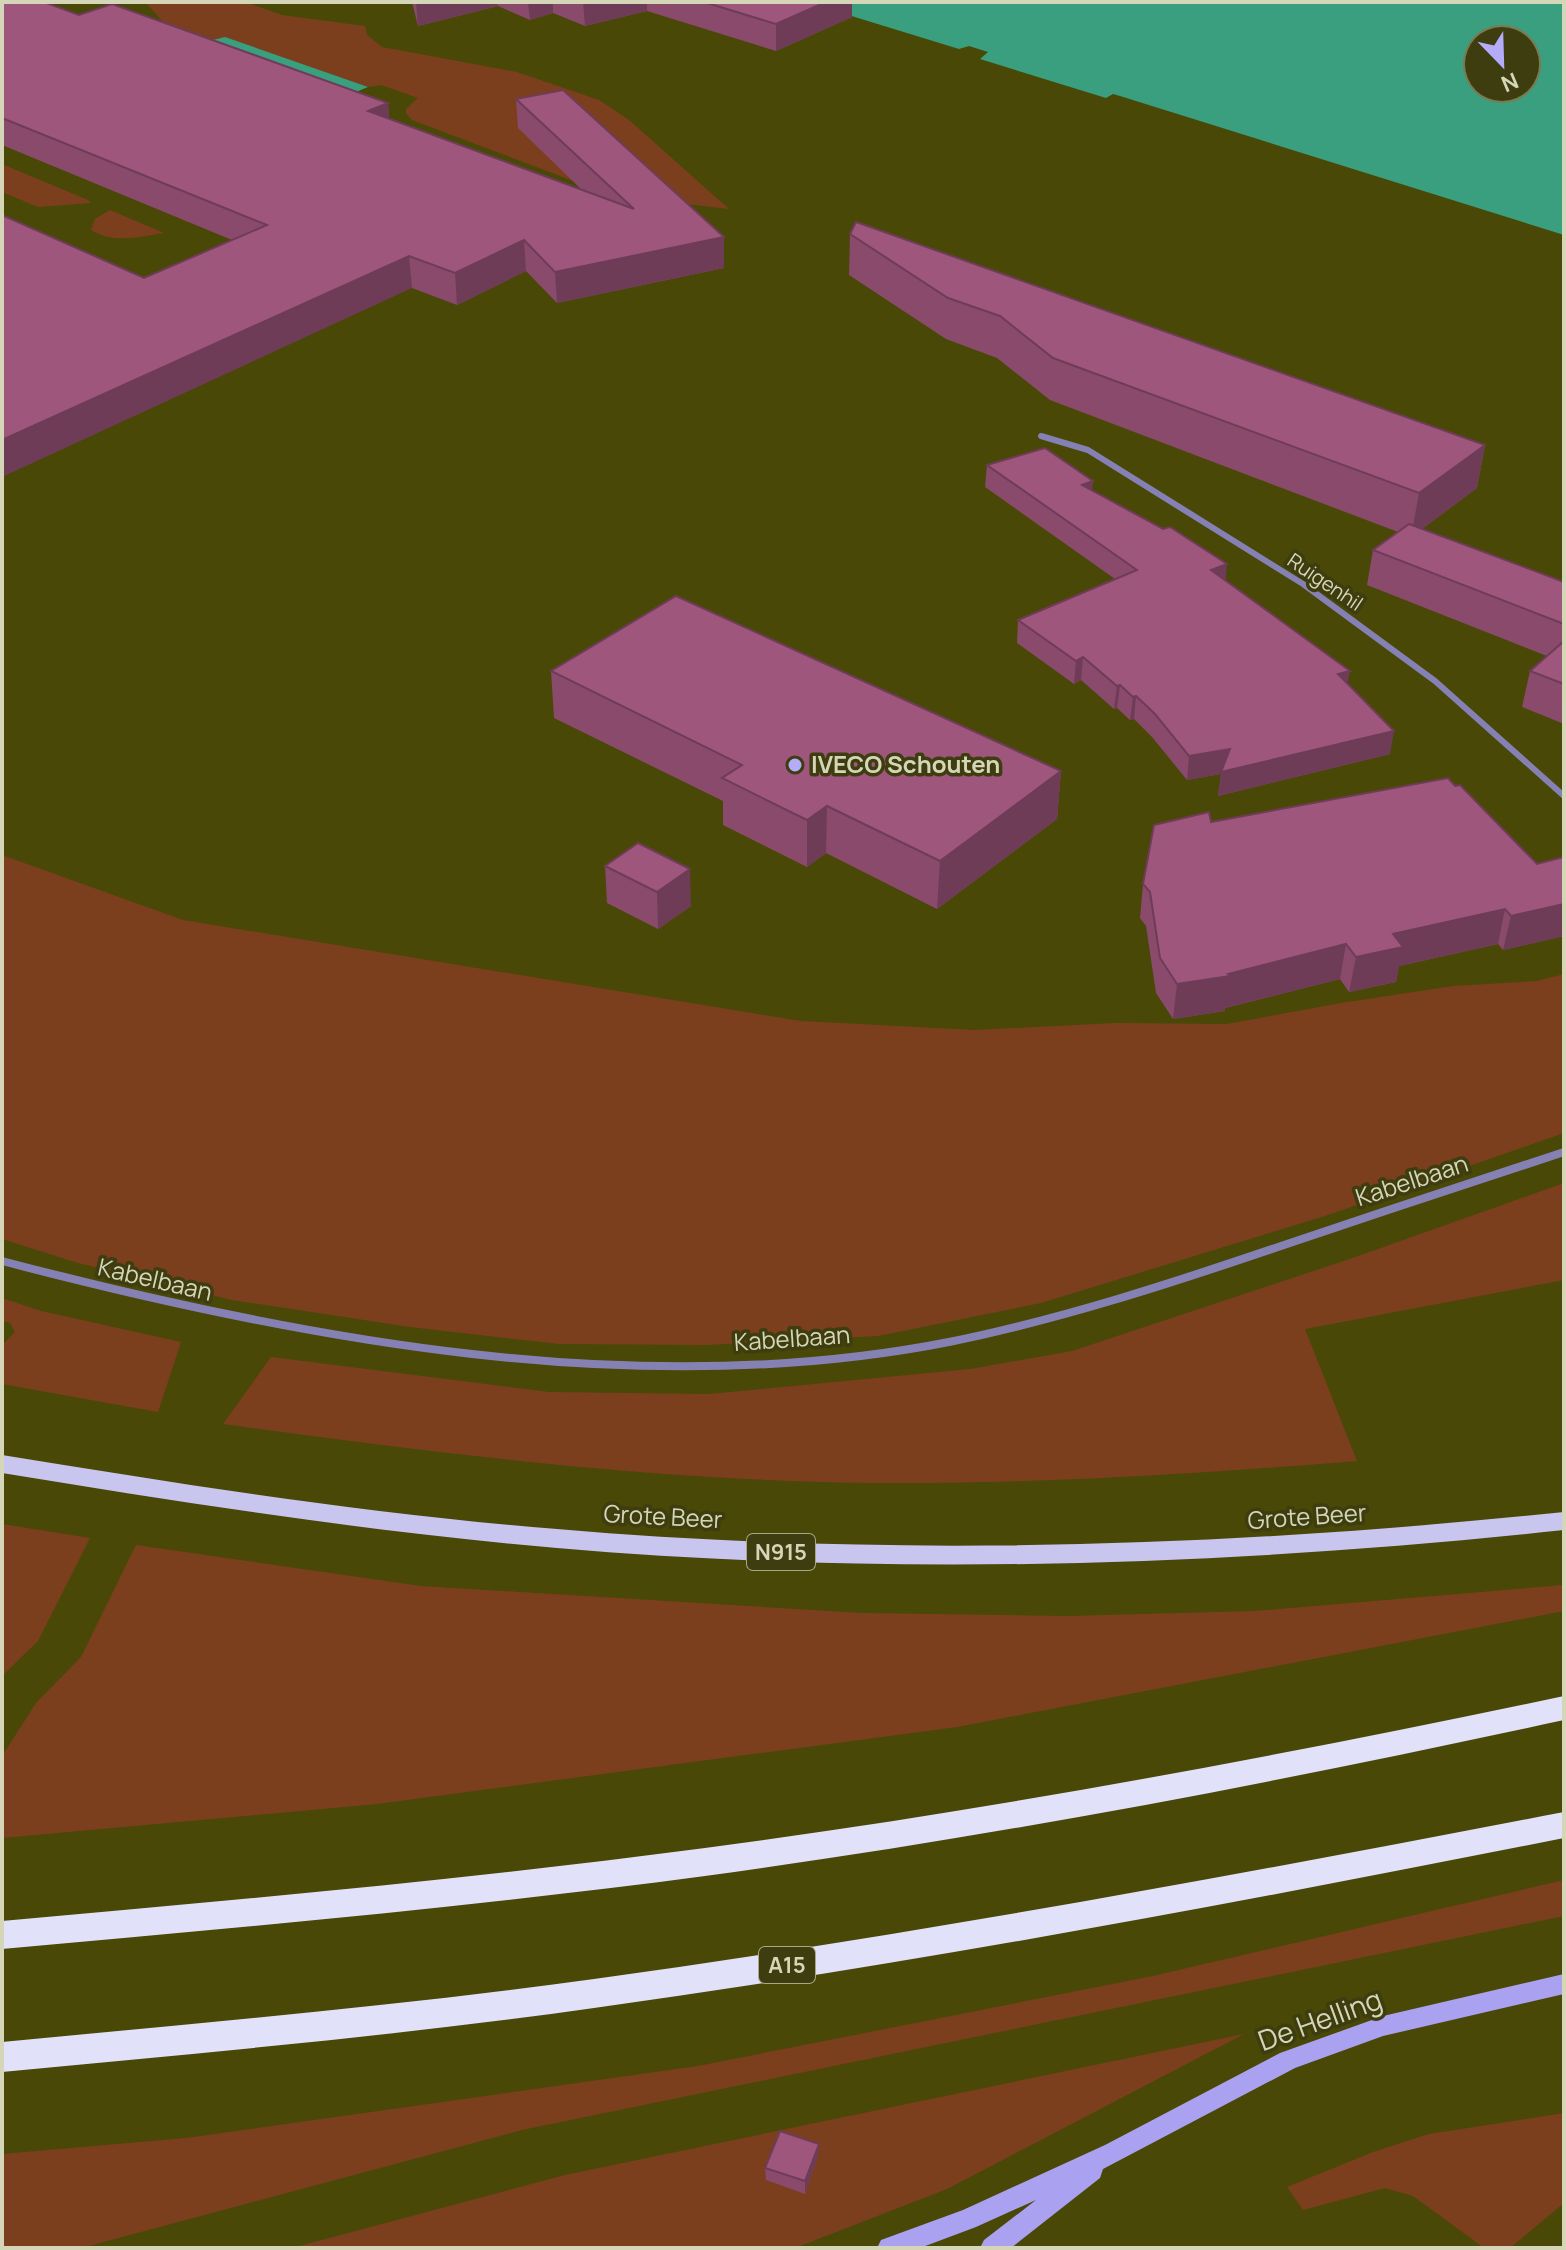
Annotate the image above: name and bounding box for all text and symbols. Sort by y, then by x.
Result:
north arrow [1462,24,1542,104]
text: N [1497,66,1523,99]
street label: Ruigenhil [1282,546,1368,617]
place label: IVECO Schouten [811,747,1000,780]
marker: IVECO Schouten [786,756,804,774]
street label: Kabelbaan [1351,1146,1472,1213]
street label: Kabelbaan [95,1249,216,1308]
street label: Kabelbaan [733,1317,851,1358]
street label: Grote Beer [1246,1495,1368,1536]
street label: Grote Beer [603,1496,724,1535]
road number: N915 [747,1534,815,1570]
road number: A15 [759,1947,815,1983]
street label: De Helling [1252,1979,1387,2059]

